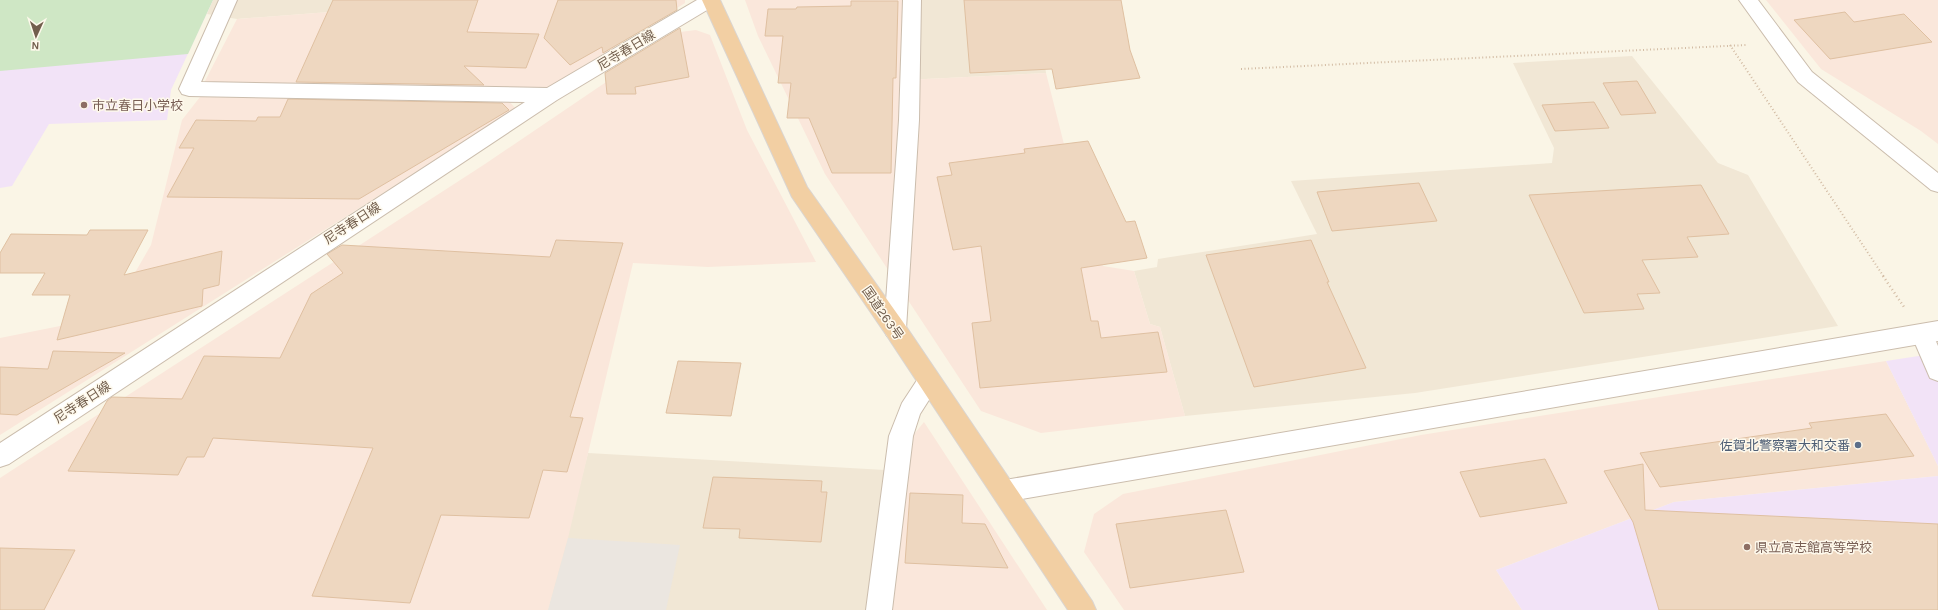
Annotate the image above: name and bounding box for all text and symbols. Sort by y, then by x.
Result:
north arrow [16,16,56,56]
street label: 尼寺春日線 [594,27,658,73]
text: N [31,39,40,52]
place label: 市立春日小学校 [92,98,183,113]
marker: 市立春日小学校 [79,100,89,110]
street label: 尼寺春日線 [321,199,383,247]
street label: 国道263号 [859,283,907,343]
street label: 尼寺春日線 [51,378,113,426]
place label: 佐賀北警察署大和交番 [1720,438,1850,453]
marker: 佐賀北警察署大和交番 [1853,440,1863,450]
place label: 県立高志館高等学校 [1755,540,1872,555]
marker: 県立高志館高等学校 [1742,542,1752,552]

